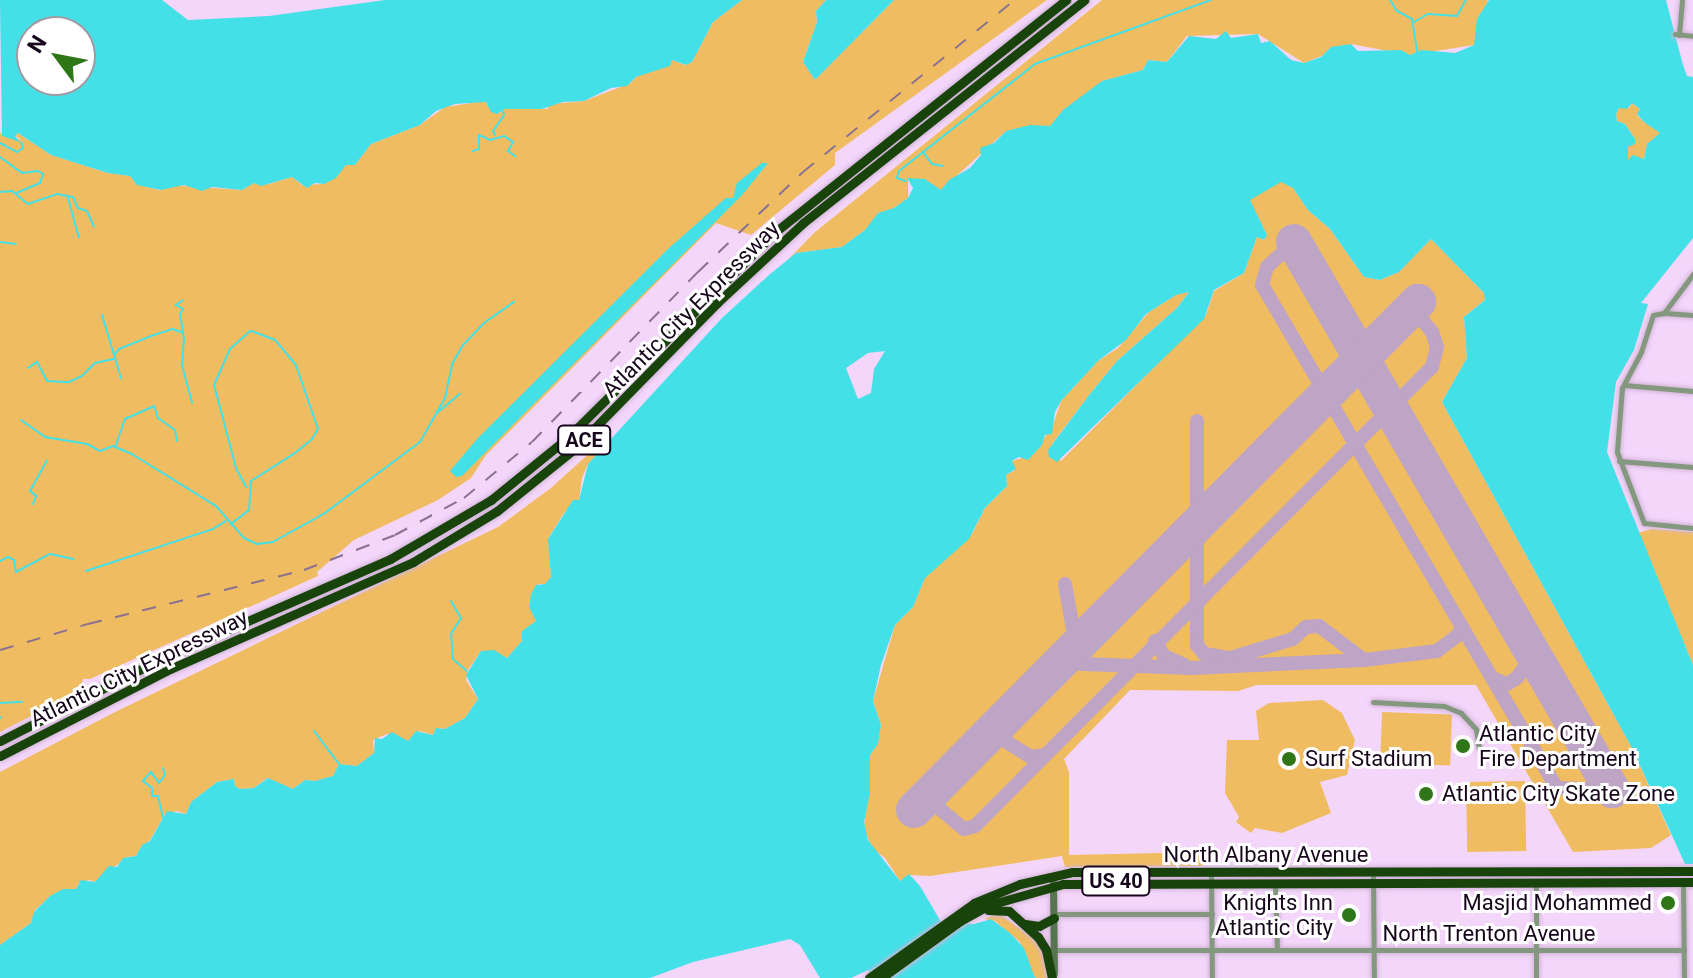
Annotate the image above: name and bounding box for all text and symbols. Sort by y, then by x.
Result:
north arrow [16,16,96,96]
text: N [22,31,52,57]
street label: Atlantic City Expressway [597,215,785,403]
road number: ACE [556,424,612,456]
street label: Atlantic City Expressway [26,604,252,732]
place label: Atlantic City Fire Department [1479,720,1637,772]
marker: Atlantic City Fire Department [1454,737,1472,755]
place label: Surf Stadium [1305,746,1432,772]
marker: Surf Stadium [1280,750,1298,768]
place label: Atlantic City Skate Zone [1442,781,1675,807]
marker: Atlantic City Skate Zone [1417,785,1435,803]
street label: North Albany Avenue [1164,842,1368,868]
road number: US 40 [1080,865,1152,897]
place label: Knights Inn Atlantic City [1215,889,1333,940]
place label: Masjid Mohammed [1462,890,1652,916]
marker: Masjid Mohammed [1659,894,1677,912]
marker: Knights Inn Atlantic City [1340,906,1358,924]
street label: North Trenton Avenue [1382,921,1596,947]

